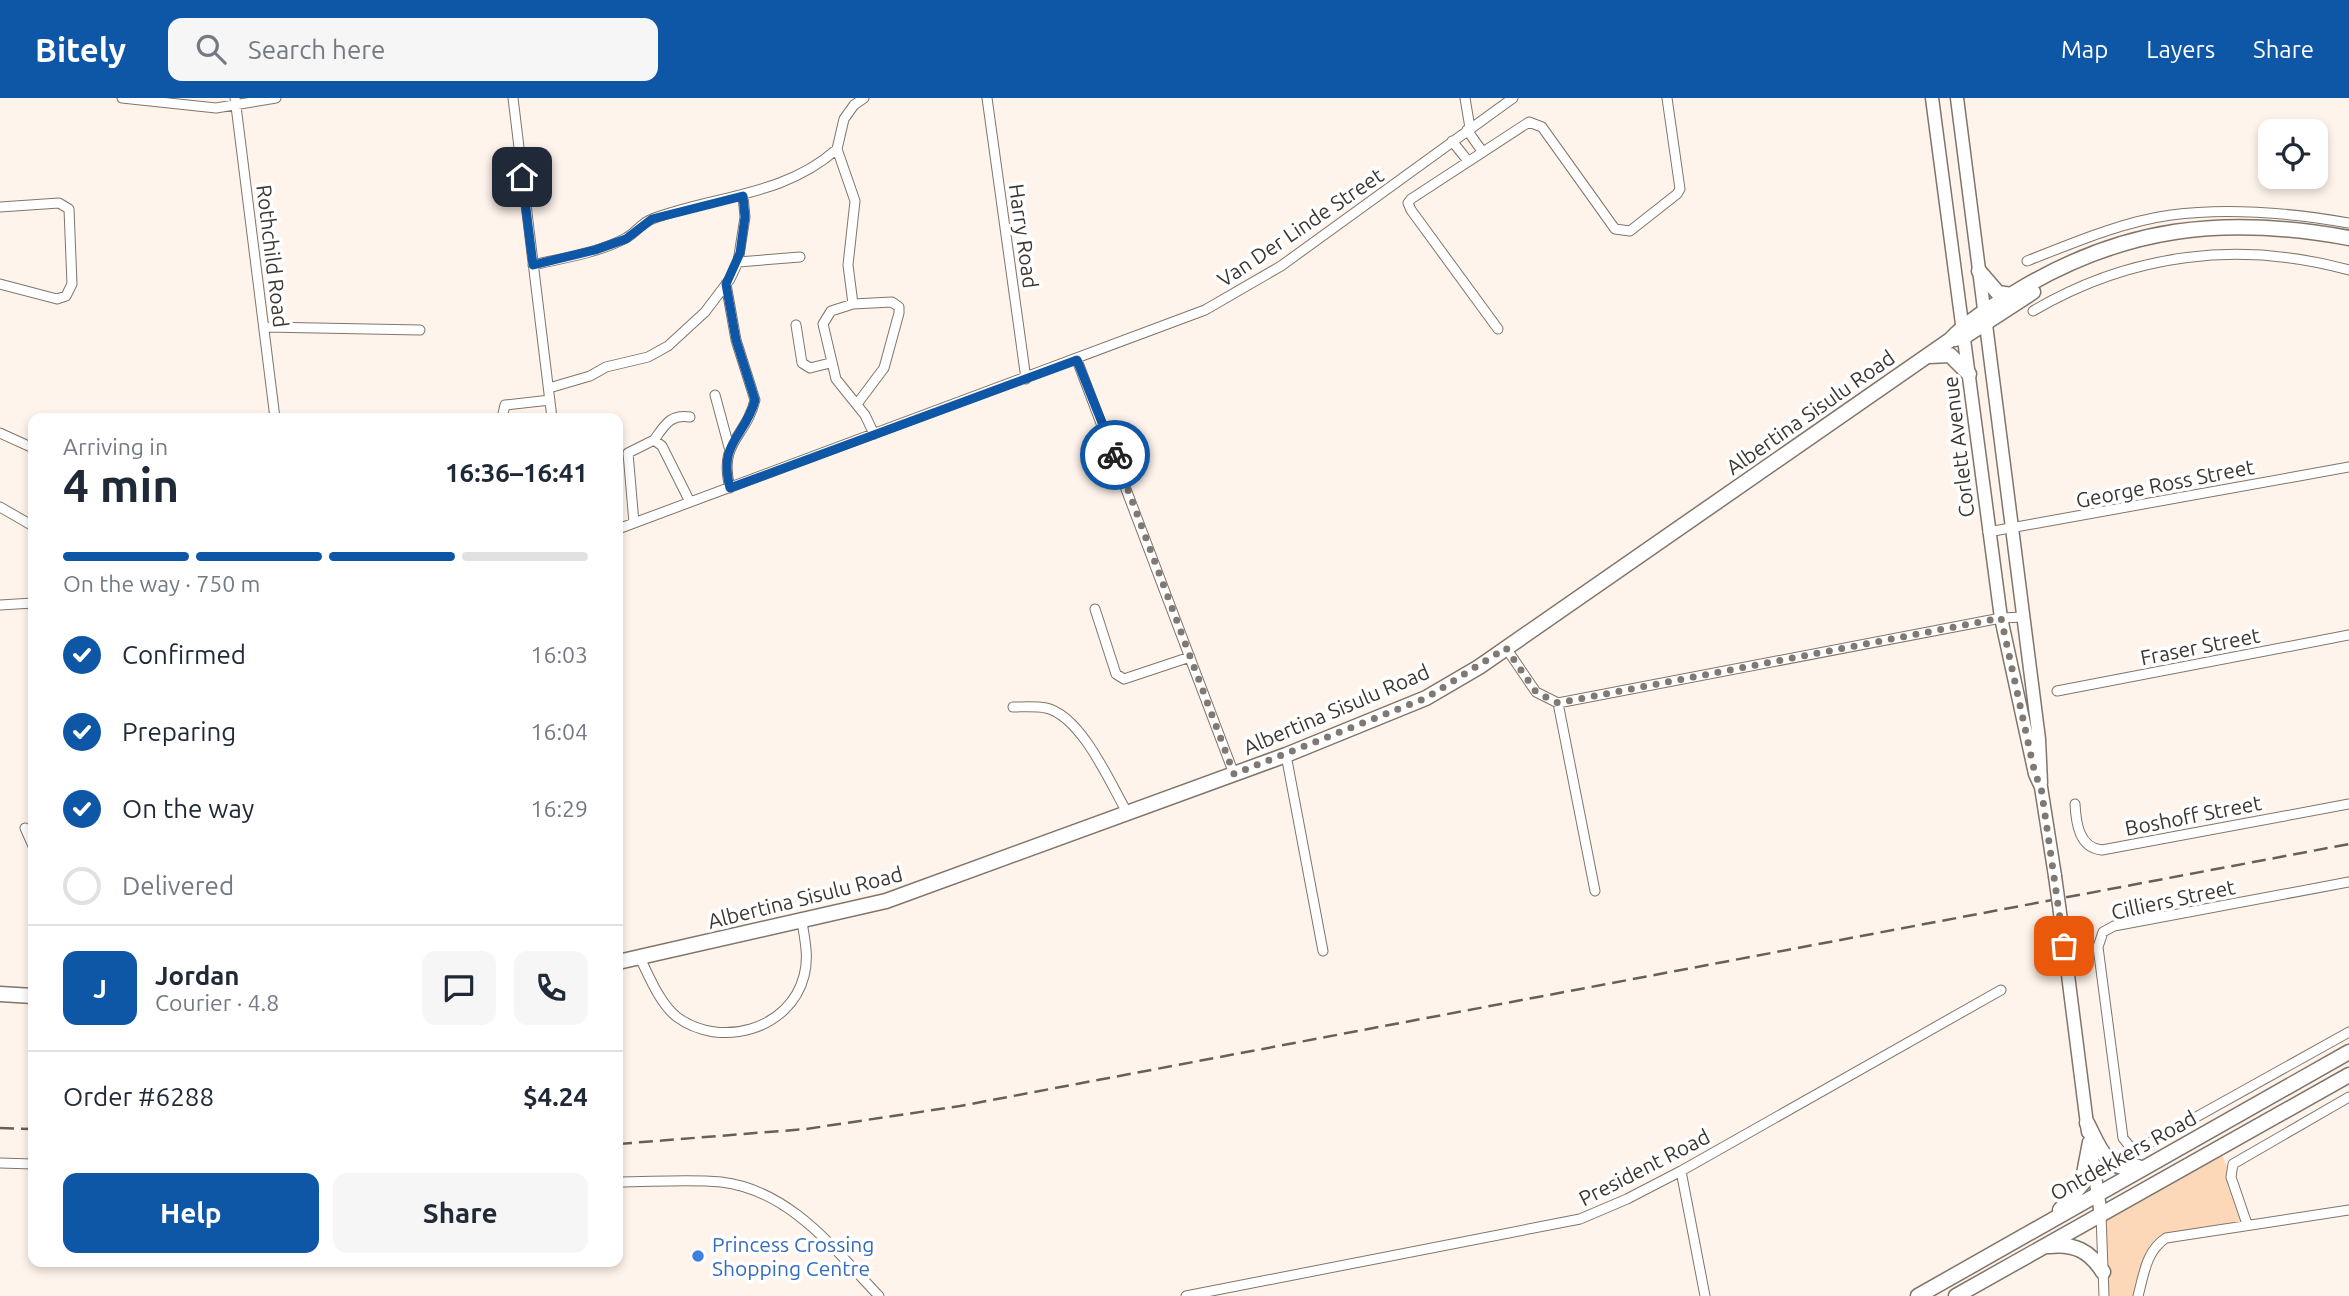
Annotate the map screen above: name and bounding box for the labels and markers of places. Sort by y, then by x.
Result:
pin [492,147,552,207]
pin [2034,916,2094,976]
place label: Princess Crossing Shopping Centre [712,1232,874,1280]
marker: Princess Crossing Shopping Centre [690,1248,706,1264]

